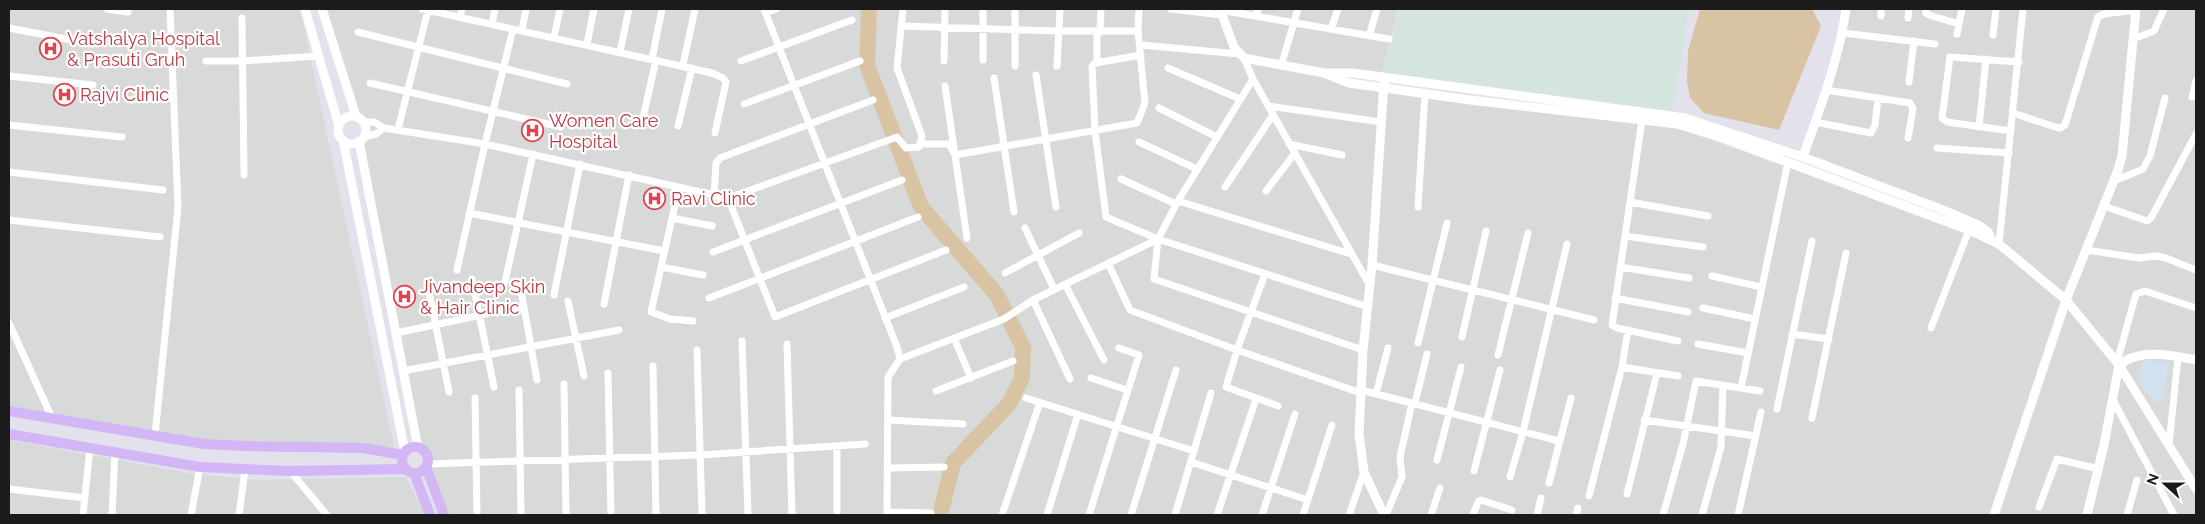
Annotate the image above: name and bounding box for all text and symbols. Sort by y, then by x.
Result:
place label: Vatshalya Hospital & Prasuti Gruh [67,28,220,70]
hospital icon: Vatshalya Hospital & Prasuti Gruh [39,36,63,60]
hospital icon: Rajvi Clinic [52,82,76,106]
place label: Rajvi Clinic [80,84,169,105]
place label: Women Care Hospital [549,110,659,152]
hospital icon: Women Care Hospital [521,118,545,142]
hospital icon: Ravi Clinic [643,186,667,210]
place label: Ravi Clinic [671,188,756,209]
place label: Jivandeep Skin & Hair Clinic [420,276,545,318]
hospital icon: Jivandeep Skin & Hair Clinic [392,284,416,308]
north arrow [2140,459,2190,509]
text: N [2143,471,2162,487]

